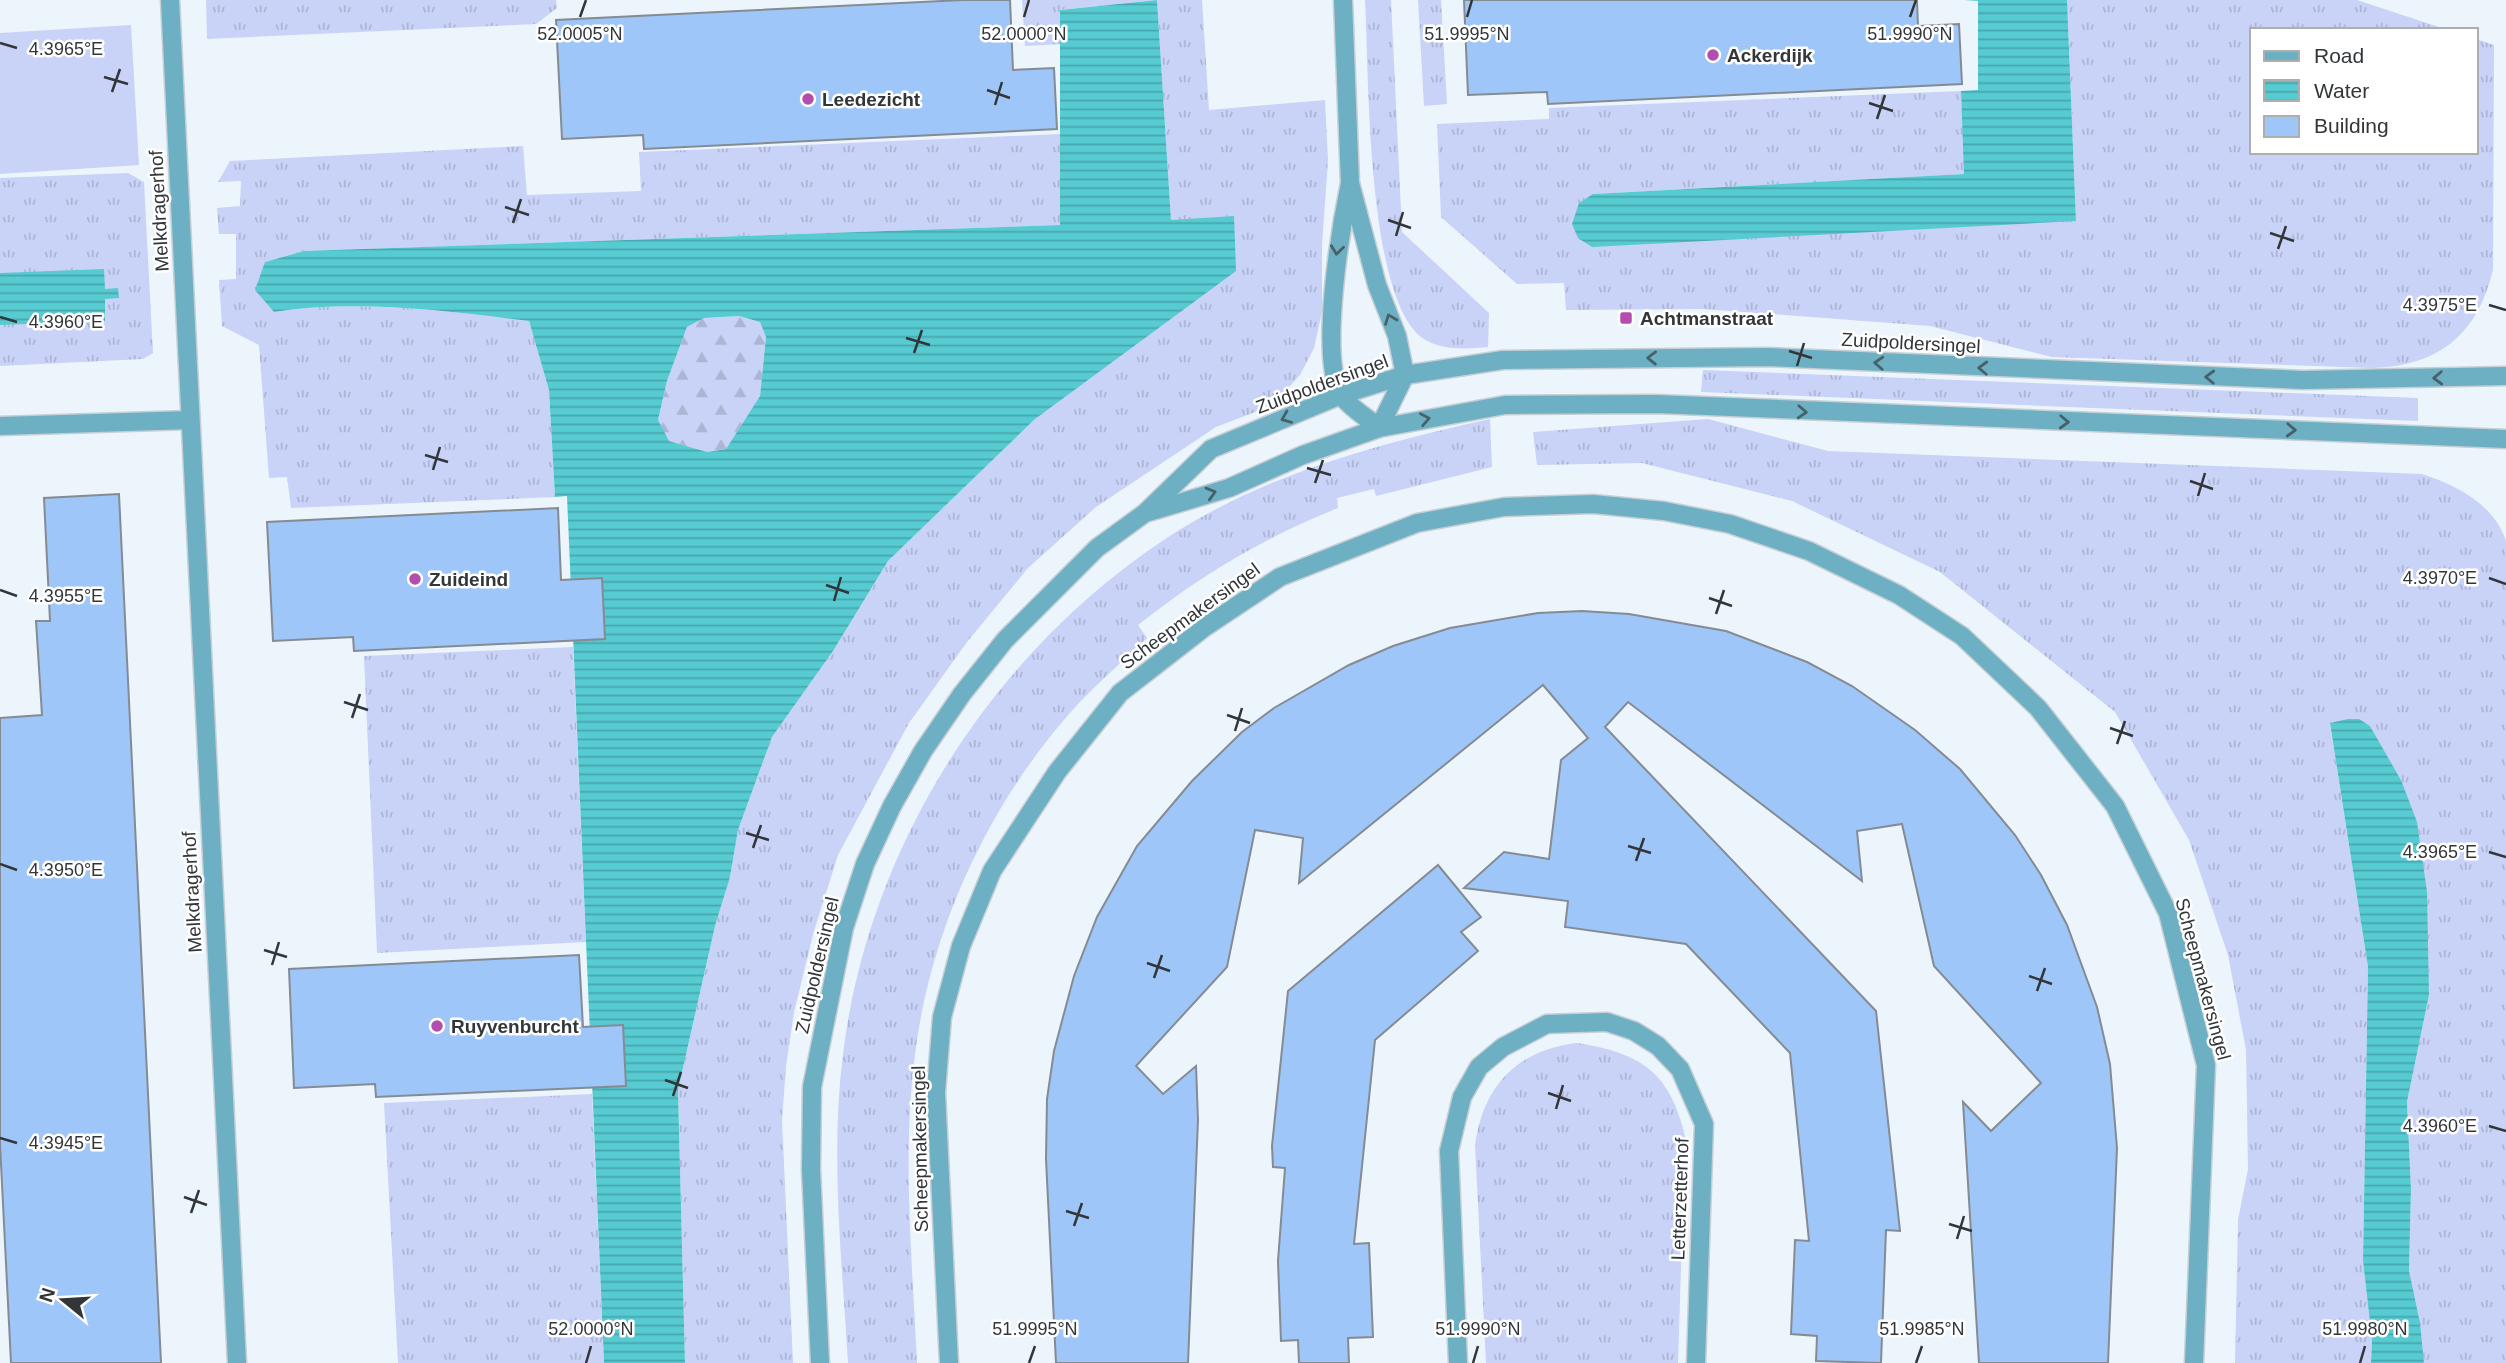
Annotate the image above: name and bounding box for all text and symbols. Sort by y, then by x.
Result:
text: 52.0005°N [537,24,623,44]
text: 52.0000°N [981,24,1067,44]
text: 51.9995°N [1424,24,1510,44]
text: 51.9990°N [1867,24,1953,44]
legend [2250,28,2478,154]
text: 4.3965°E [29,39,103,59]
text: Road [2314,44,2364,67]
place label: Ackerdijk [1727,45,1813,66]
marker: Ackerdijk [1705,47,1721,63]
text: Water [2314,79,2369,102]
place label: Leedezicht [822,89,921,110]
marker: Leedezicht [800,91,816,107]
text: Building [2314,114,2389,137]
street label: Melkdragerhof [145,149,173,272]
one-way arrow [1330,244,1345,256]
text: 4.3975°E [2403,295,2477,315]
place label: Achtmanstraat [1640,308,1774,329]
marker: Achtmanstraat [1618,310,1634,326]
text: 4.3960°E [29,312,103,332]
one-way arrow [1385,313,1399,325]
street label: Zuidpoldersingel [1841,329,1981,357]
street label: Zuidpoldersingel [1253,350,1391,418]
one-way arrow [1646,350,1657,366]
one-way arrow [1873,356,1884,371]
one-way arrow [1977,360,1988,375]
one-way arrow [2205,369,2216,384]
one-way arrow [2432,371,2443,386]
one-way arrow [1797,404,1808,419]
one-way arrow [1281,410,1293,424]
one-way arrow [1419,412,1431,427]
one-way arrow [2059,415,2070,430]
one-way arrow [2286,422,2297,438]
one-way arrow [1205,487,1217,502]
street label: Scheepmakersingel [1116,558,1264,674]
text: 4.3970°E [2403,568,2477,588]
place label: Zuideind [429,569,508,590]
marker: Zuideind [407,571,423,587]
text: 4.3955°E [29,586,103,606]
street label: Melkdragerhof [178,830,206,953]
text: 4.3965°E [2403,842,2477,862]
text: 4.3950°E [29,860,103,880]
street label: Zuidpoldersingel [791,895,843,1035]
street label: Scheepmakersingel [2171,896,2235,1062]
place label: Ruyvenburcht [451,1016,579,1037]
marker: Ruyvenburcht [429,1018,445,1034]
street label: Scheepmakersingel [908,1065,932,1233]
text: 4.3960°E [2403,1116,2477,1136]
text: 4.3945°E [29,1133,103,1153]
street label: Letterzetterhof [1667,1137,1693,1261]
north arrow [28,1265,98,1335]
text: N [35,1285,59,1305]
text: 52.0000°N [548,1319,634,1339]
text: 51.9995°N [992,1319,1078,1339]
text: 51.9990°N [1435,1319,1521,1339]
text: 51.9985°N [1879,1319,1965,1339]
text: 51.9980°N [2322,1319,2408,1339]

